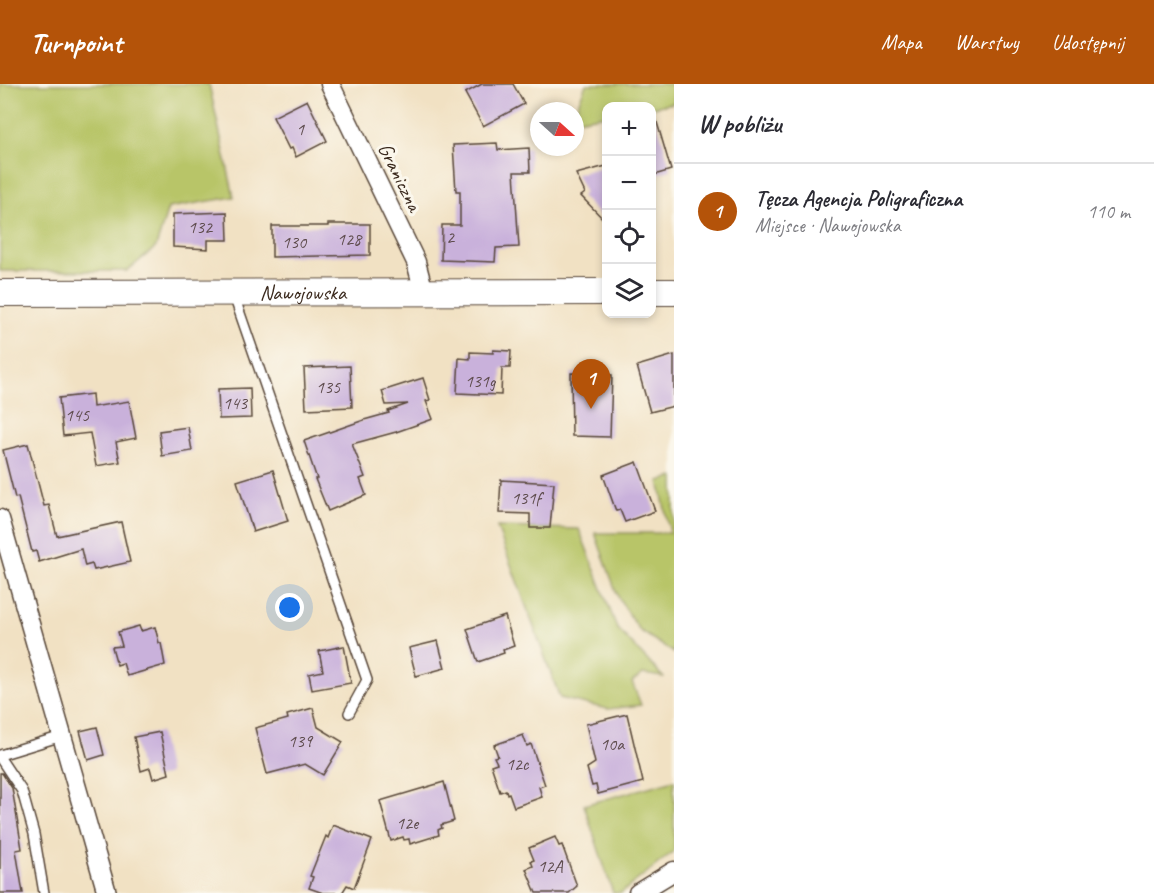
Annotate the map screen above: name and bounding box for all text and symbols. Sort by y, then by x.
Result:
text: Turnpoint [30,25,122,60]
text: Mapa [881,29,922,55]
text: Warstwy [955,29,1019,55]
text: Udostępnij [1052,29,1124,55]
north arrow [530,102,584,156]
map controls [602,102,656,318]
button: + [602,102,656,156]
text: W pobliżu [698,107,781,140]
house number: 1 [296,118,305,140]
street label: Graniczna [372,139,429,218]
button: − [602,156,656,210]
text: Tęcza Agencja Poligraficzna [755,185,962,213]
text: 1 [713,199,722,224]
text: 110 m [1087,199,1130,224]
button: locate [602,210,656,264]
text: Miejsce · Nawojowska [755,213,900,238]
house number: 132 [188,216,214,238]
house number: 2 [446,226,456,248]
house number: 128 [337,228,363,250]
house number: 130 [282,231,308,253]
button: layers [602,264,656,318]
street label: Nawojowska [260,279,348,306]
pin: 1 [572,360,610,409]
house number: 131g [465,370,497,392]
house number: 135 [316,376,341,398]
house number: 143 [223,392,249,414]
house number: 145 [65,404,90,426]
house number: 131f [511,487,545,509]
your location [275,593,304,622]
house number: 139 [288,730,314,752]
house number: 10a [600,733,625,755]
house number: 12c [506,753,530,775]
house number: 12e [396,812,419,834]
house number: 12A [537,855,564,877]

